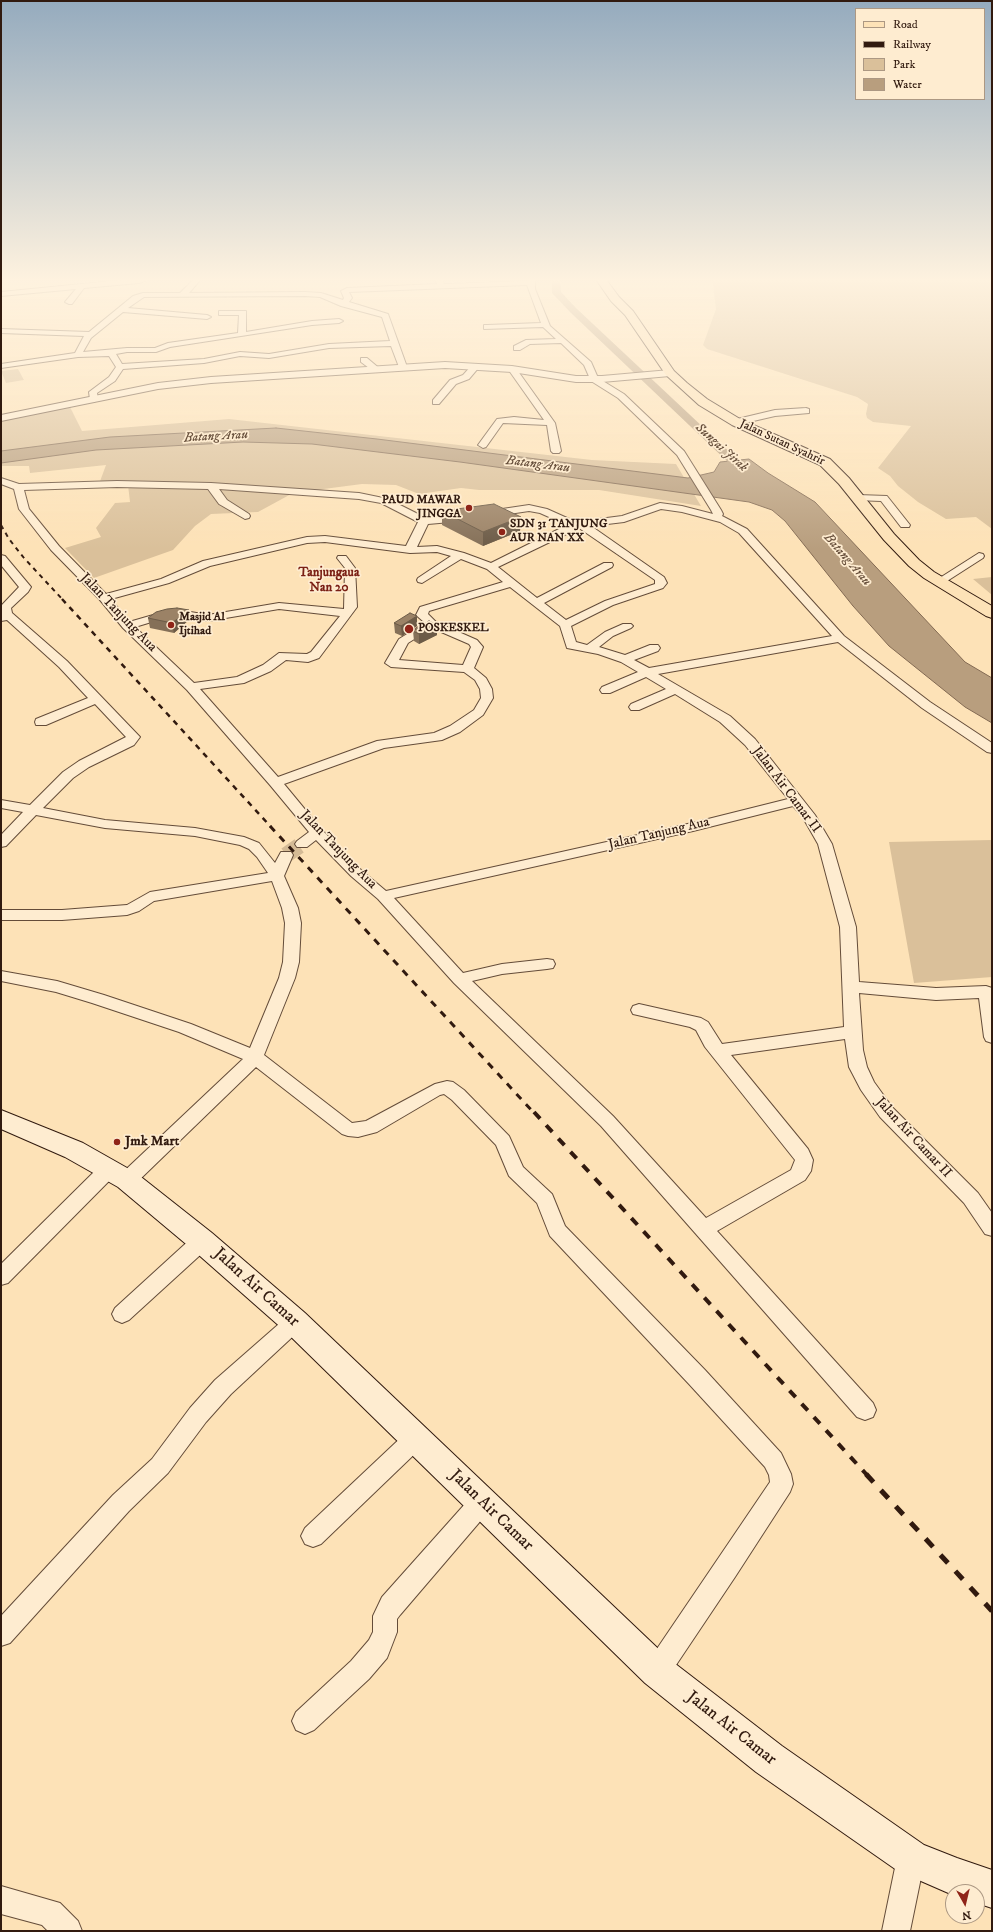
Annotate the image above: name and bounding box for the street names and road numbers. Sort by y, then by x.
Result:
street label: Jalan Sutan Syahrir [737,417,827,469]
street label: Jalan Tanjung Aua [76,570,160,656]
street label: Jalan Air Camar II [748,743,824,837]
street label: Jalan Tanjung Aua [296,807,380,893]
street label: Jalan Tanjung Aua [607,814,711,854]
street label: Jalan Air Camar II [871,1094,955,1182]
street label: Jalan Air Camar [209,1244,303,1332]
street label: Jalan Air Camar [445,1466,537,1556]
street label: Jalan Air Camar [682,1688,780,1770]

